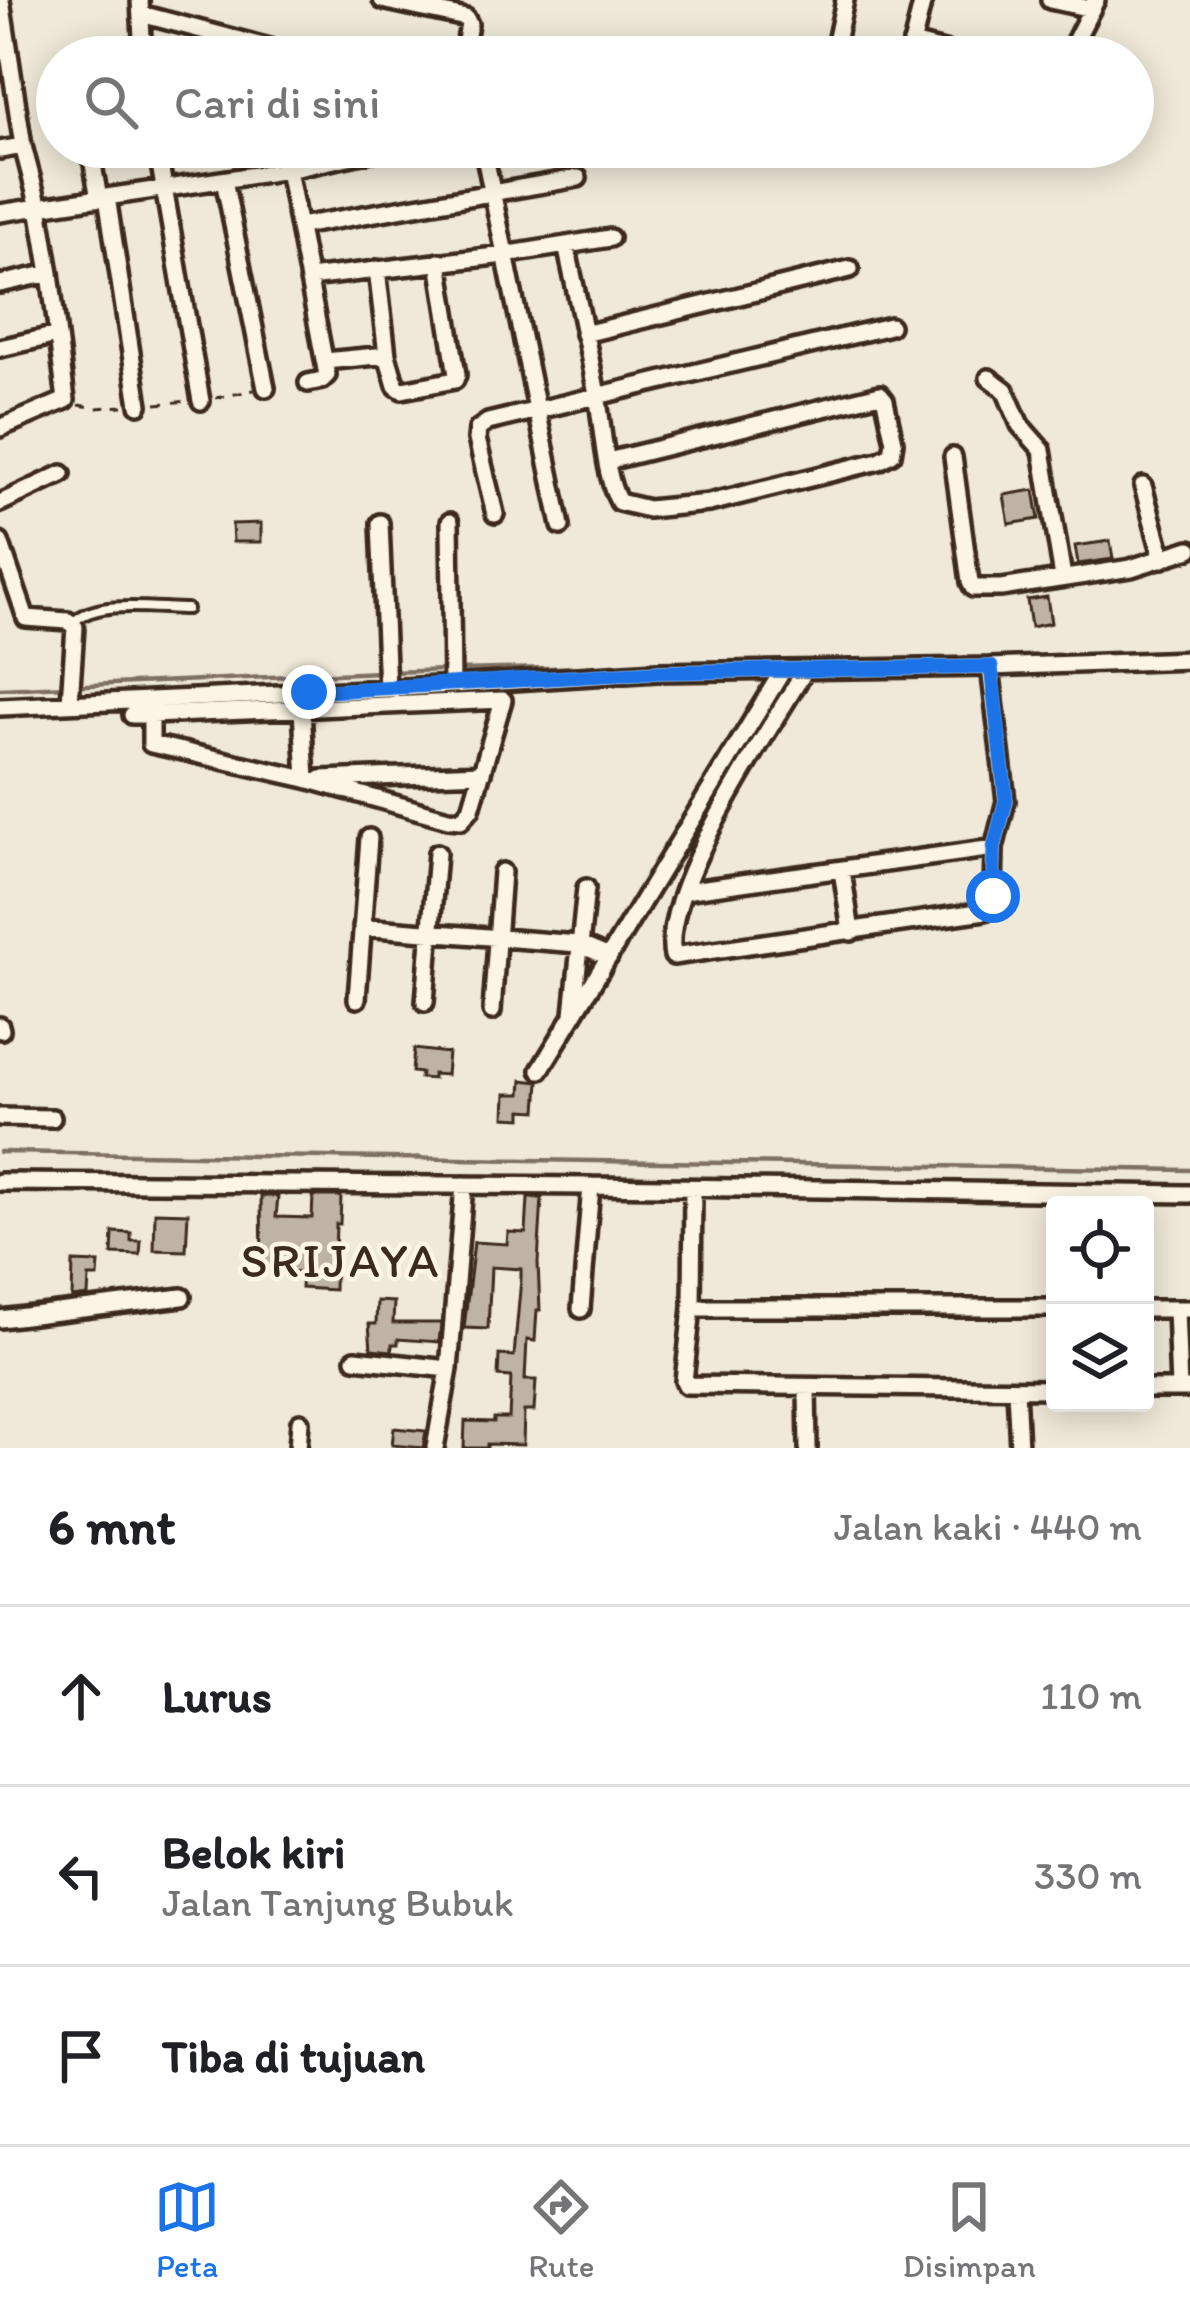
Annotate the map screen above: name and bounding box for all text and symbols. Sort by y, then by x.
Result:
search box [36,36,1154,168]
icon: search [78,69,144,135]
text: Cari di sini [174,75,380,129]
route end [282,665,336,719]
route start [966,869,1020,923]
map controls [1046,1196,1154,1412]
button: locate [1046,1196,1154,1304]
district label: SRIJAYA [240,1231,442,1289]
button: layers [1046,1304,1154,1412]
text: 6 mnt [48,1496,176,1557]
text: Jalan kaki · 440 m [834,1503,1142,1550]
icon: ahead [48,1663,114,1729]
text: Lurus [162,1669,272,1723]
text: 110 m [1040,1672,1142,1719]
text: Belok kiri [162,1825,345,1879]
icon: left [48,1843,114,1909]
text: 330 m [1034,1852,1142,1899]
text: Jalan Tanjung Bubuk [162,1879,514,1926]
icon: arrive [48,2023,114,2089]
text: Tiba di tujuan [162,2029,425,2083]
tab: Peta [154,2174,220,2285]
tab: Rute [528,2174,595,2285]
tab: Disimpan [903,2174,1036,2285]

